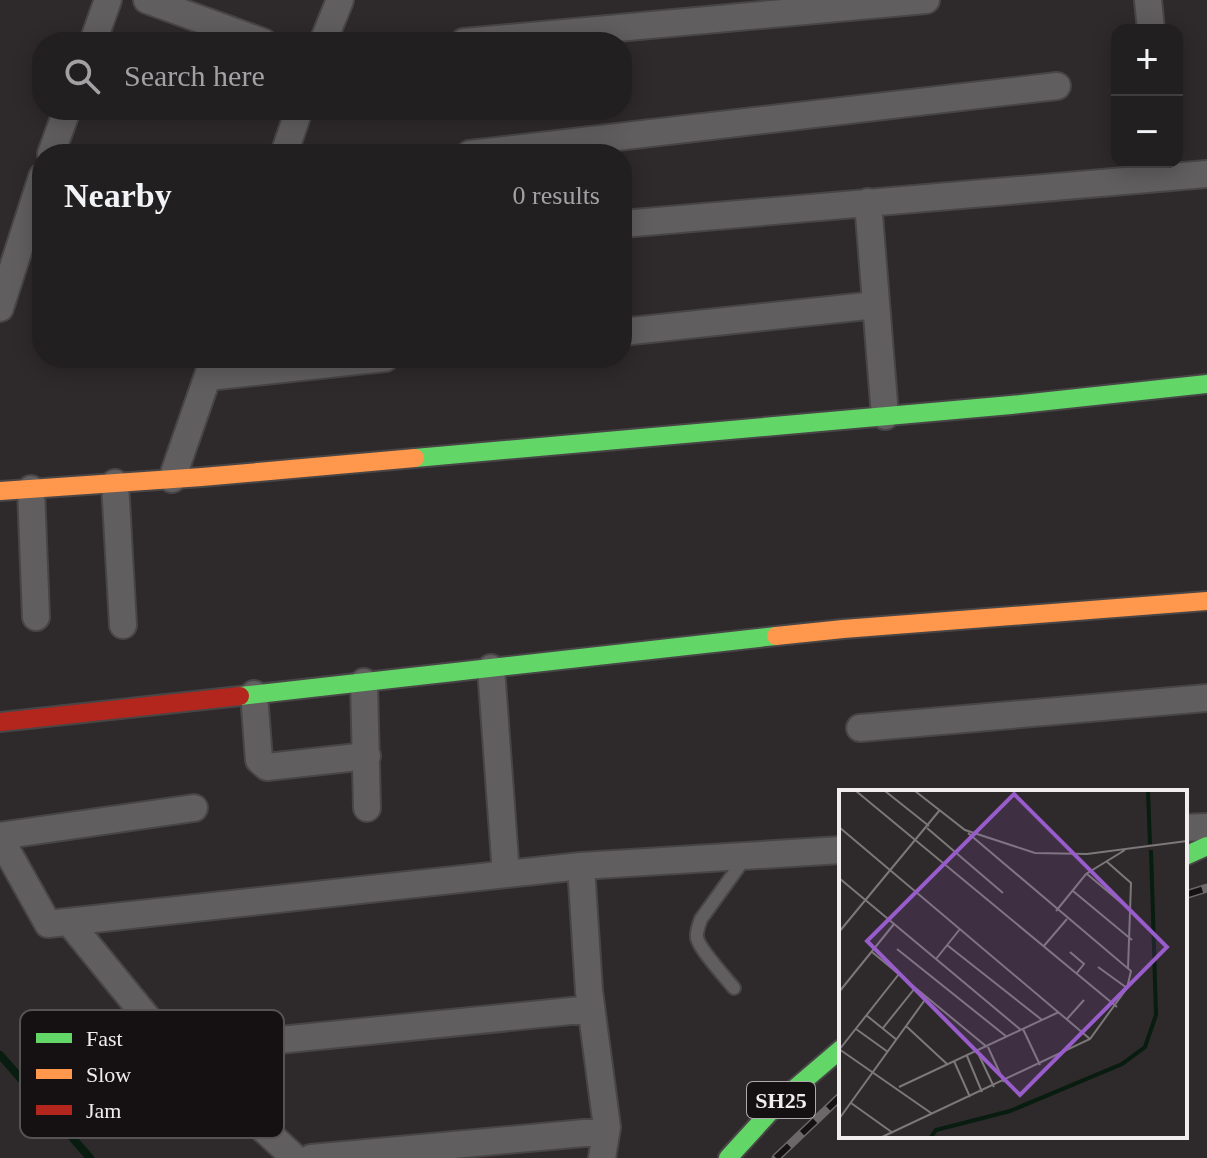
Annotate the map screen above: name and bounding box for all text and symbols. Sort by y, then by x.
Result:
map controls [1111,24,1183,168]
button: + [1111,24,1183,96]
search box [32,32,632,120]
icon: search [60,54,104,98]
text: Search here [124,59,265,92]
button: − [1111,96,1183,168]
text: Nearby [64,177,172,214]
text: 0 results [513,181,600,210]
inset map [839,790,1187,1138]
legend [20,1010,284,1138]
text: Fast [86,1026,123,1051]
text: Slow [86,1062,131,1087]
road number: SH25 [747,1082,815,1118]
text: Jam [86,1098,121,1123]

